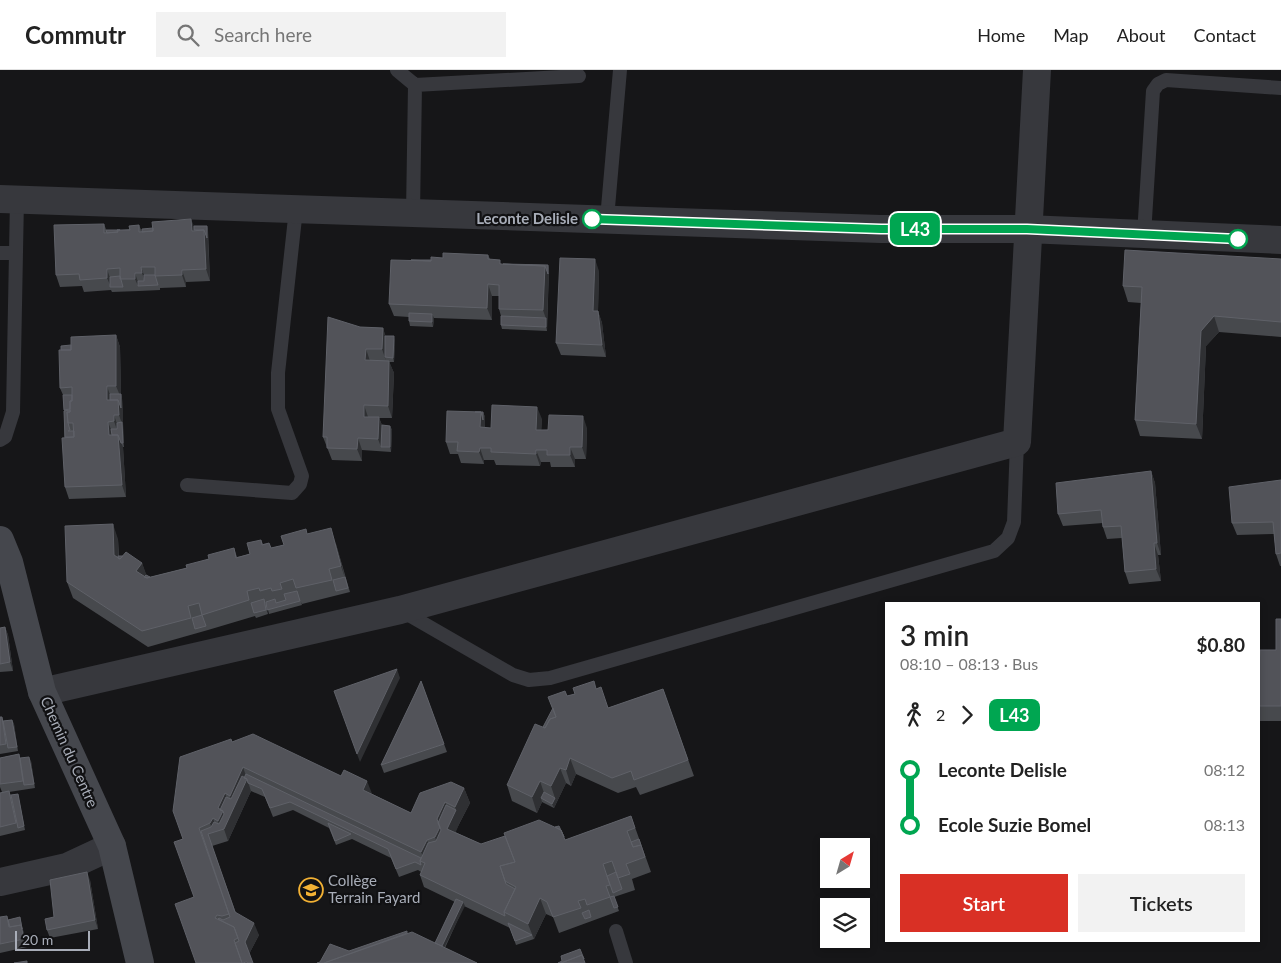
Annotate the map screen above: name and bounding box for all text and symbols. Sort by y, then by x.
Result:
search box [156,12,506,57]
text: Commutr [25,20,126,49]
icon: search [174,21,202,49]
text: Search here [214,23,312,46]
text: Home [977,24,1025,46]
text: Map [1053,24,1089,46]
text: About [1117,24,1166,46]
text: Contact [1194,24,1256,46]
place label: Leconte Delisle [476,209,578,227]
marker: Leconte Delisle [582,209,602,229]
line badge: L43 [886,213,944,245]
text: L43 [900,218,930,240]
unlabelled marker [1228,229,1248,249]
text: 3 min [900,618,969,652]
text: $0.80 [1196,633,1245,656]
text: 08:10 – 08:13 · Bus [900,654,1038,673]
street label: Chemin du Centre [37,693,102,810]
icon: walk [900,701,928,729]
icon: forward [953,701,981,729]
text: L43 [999,704,1030,726]
text: 2 [936,705,945,724]
text: Leconte Delisle [938,758,1067,781]
text: 08:12 [1204,760,1245,779]
text: Ecole Suzie Bomel [938,813,1091,836]
text: 08:13 [1204,815,1245,834]
north arrow [820,838,870,888]
map controls [820,838,870,948]
place label: Collège Terrain Fayard [328,871,420,906]
button: Start [900,874,1068,932]
button: Tickets [1078,874,1245,932]
school or university icon: Collège Terrain Fayard [298,877,324,903]
button: layers [820,898,870,948]
scale bar [15,928,90,951]
text: 20 m [22,931,53,948]

